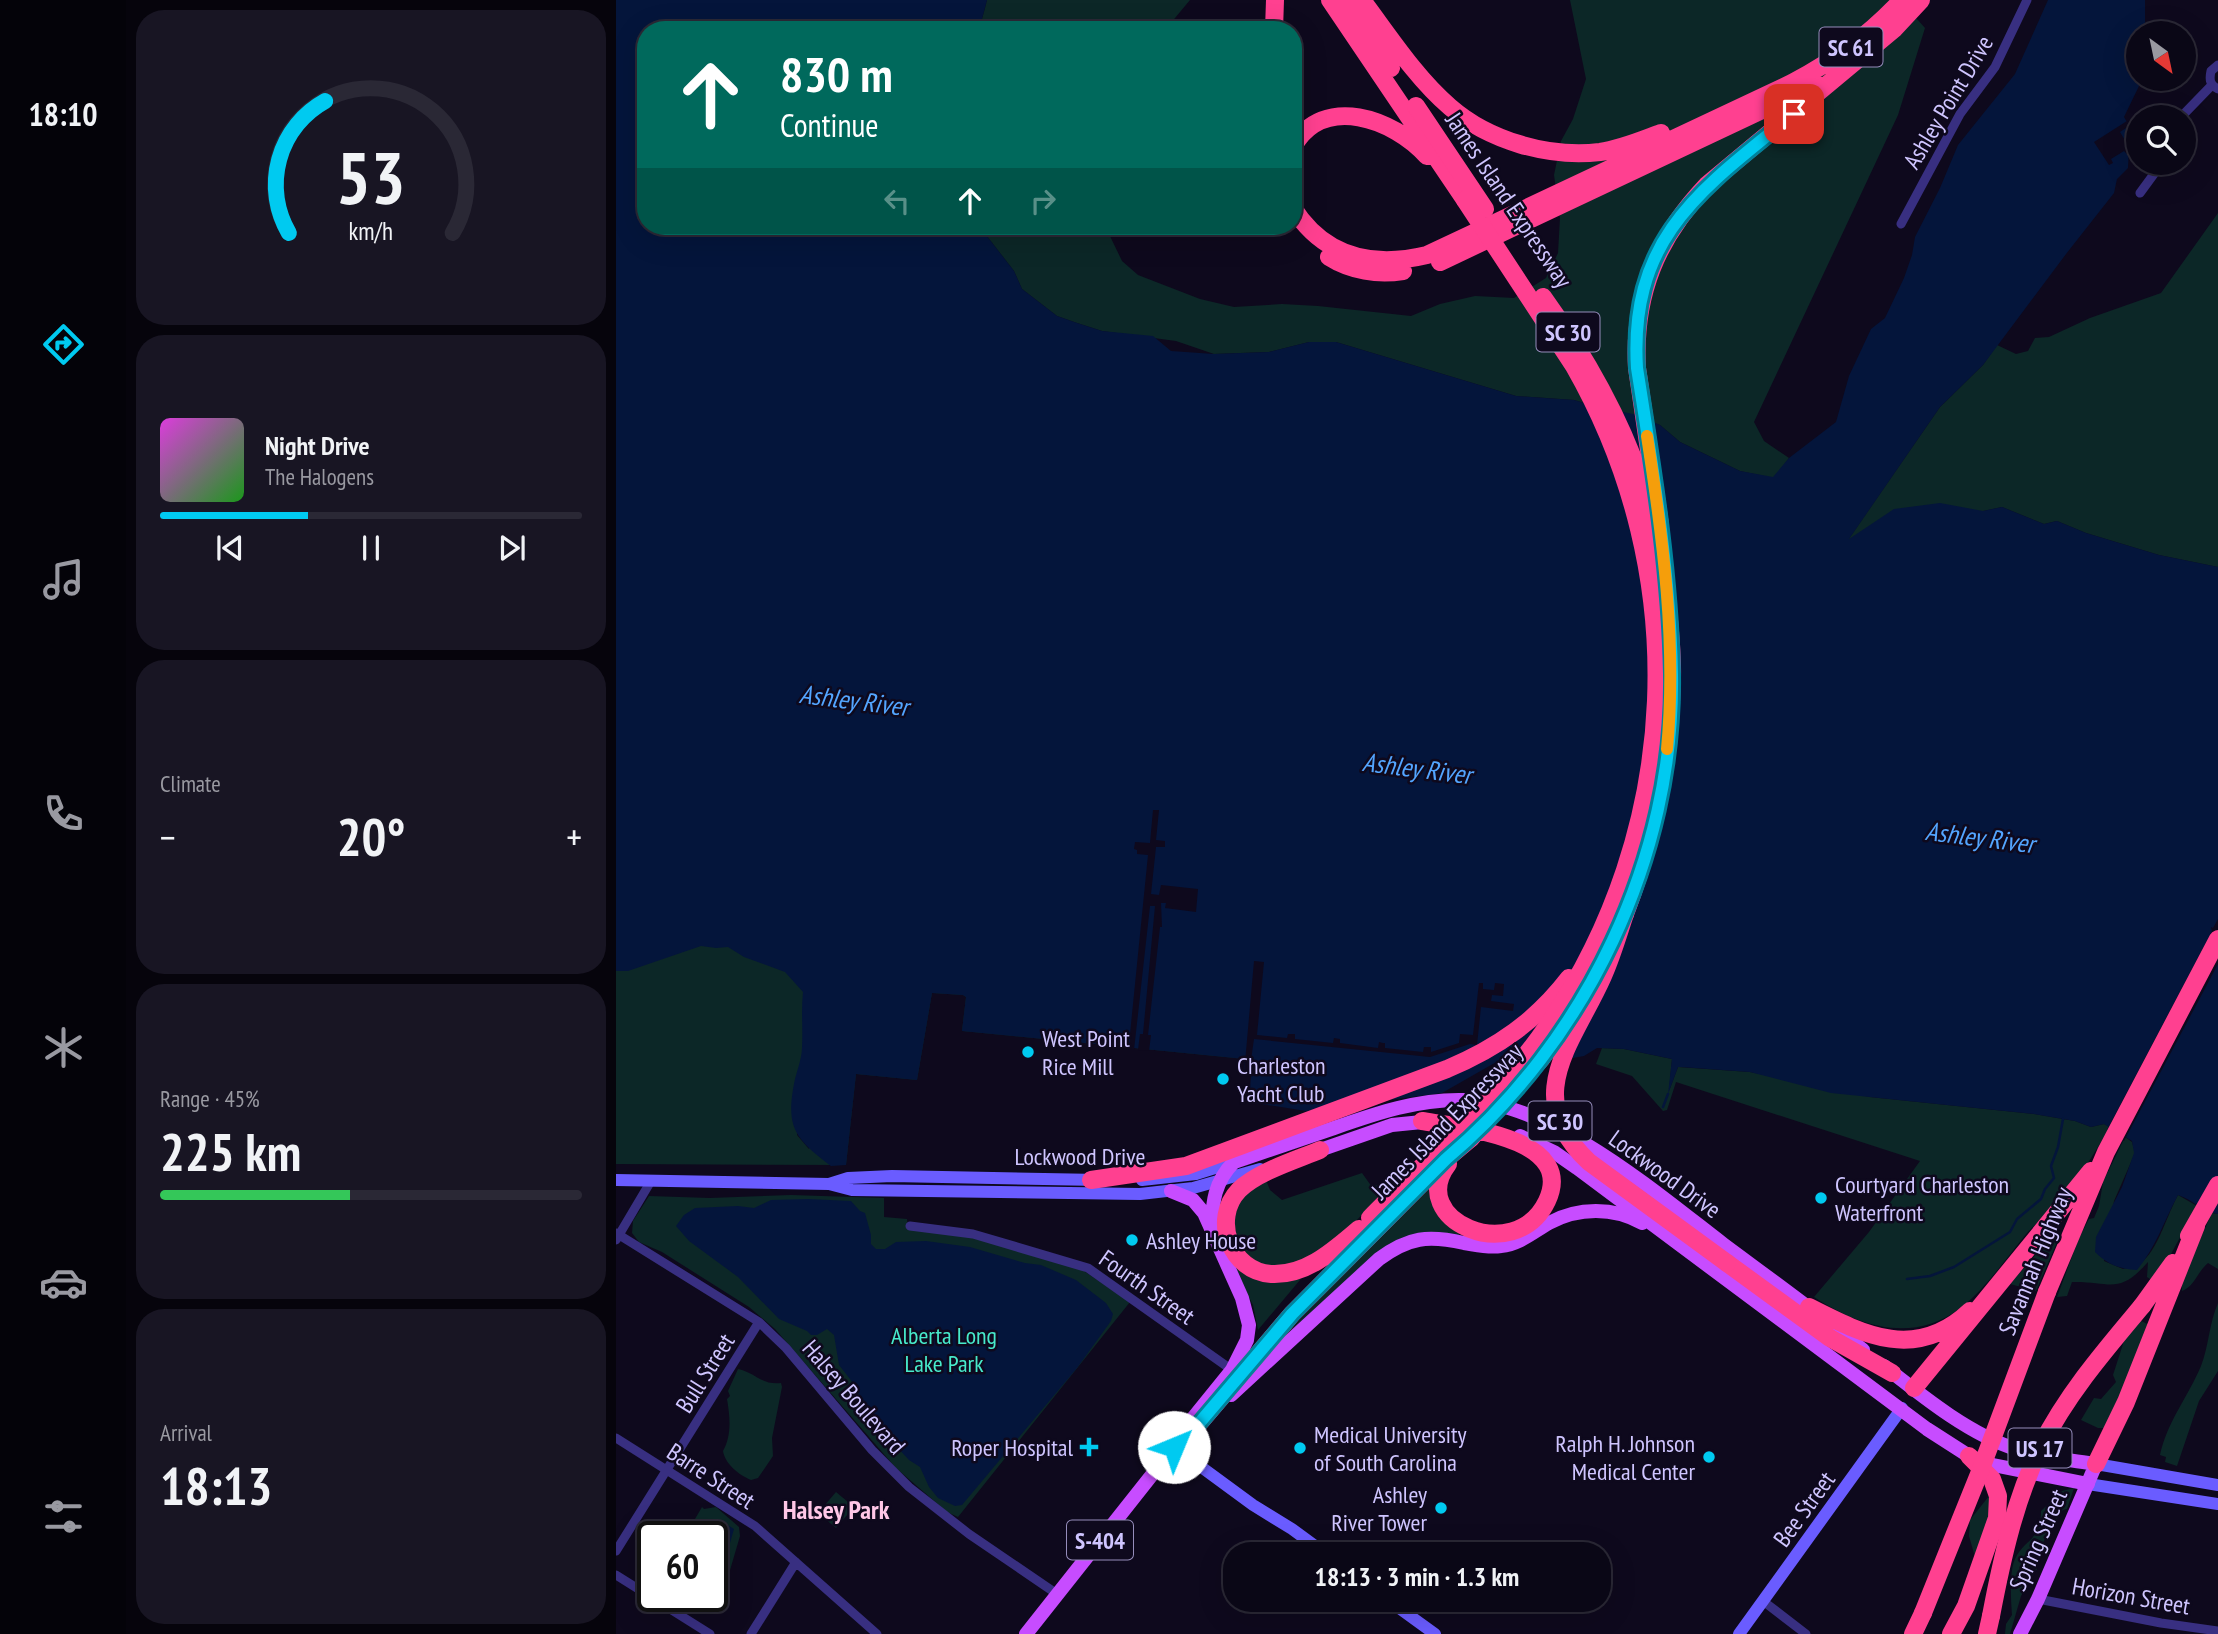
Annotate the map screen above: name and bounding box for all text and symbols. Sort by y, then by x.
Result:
north arrow [2126,21,2196,91]
map controls [2126,21,2196,175]
road number: SC 61 [1820,28,1882,66]
street label: Ashley Point Drive [1896,30,2000,174]
text: 830 m [780,42,893,106]
icon: ahead [665,49,756,140]
pin [1764,84,1824,144]
text: 18:10 [28,93,98,135]
icon: arrive [1775,95,1813,133]
text: Continue [780,104,879,146]
street label: James Island Expressway [1438,105,1579,294]
button: search [2126,105,2196,175]
text: 53 [336,130,406,224]
icon: left [878,182,916,220]
icon: ahead [951,182,989,220]
icon: right [1024,182,1062,220]
text: km/h [349,215,393,247]
road number: SC 30 [1536,312,1600,352]
icon: directions [39,320,88,369]
text: Night Drive [265,429,370,462]
text: The Halogens [265,462,374,491]
icon: previous [211,529,249,567]
icon: pause [352,529,390,567]
icon: next [493,529,531,567]
icon: music [39,555,88,604]
water label: Ashley River [798,677,914,724]
water label: Ashley River [1361,745,1477,792]
text: Climate [160,769,221,798]
icon: phone [39,789,88,838]
text: 20° [337,803,405,870]
text: − [160,812,176,861]
text: + [566,812,582,861]
water label: Ashley River [1924,814,2040,861]
icon: climate [39,1023,88,1072]
place label: West Point Rice Mill [1042,1023,1130,1082]
street label: James Island Expressway [1364,1036,1529,1206]
marker: West Point Rice Mill [1020,1044,1036,1060]
place label: Charleston Yacht Club [1237,1050,1326,1109]
marker: Charleston Yacht Club [1215,1071,1231,1087]
text: Range · 45% [160,1084,260,1113]
road number: SC 30 [1528,1102,1592,1140]
text: 225 km [160,1118,301,1185]
street label: Lockwood Drive [1603,1123,1727,1225]
street label: Lockwood Drive [1015,1141,1145,1172]
place label: Courtyard Charleston Waterfront [1835,1169,2009,1228]
street label: Savannah Highway [1991,1182,2079,1340]
marker: Courtyard Charleston Waterfront [1813,1190,1829,1206]
place label: Ashley House [1146,1225,1256,1256]
marker: Ashley House [1124,1232,1140,1248]
street label: Fourth Street [1093,1243,1201,1331]
icon: car [39,1258,88,1307]
park label: Alberta Long Lake Park [891,1320,997,1379]
street label: Bull Street [669,1327,742,1418]
street label: Halsey Boulevard [796,1333,912,1461]
position arrow [1137,1410,1211,1484]
text: Arrival [160,1418,212,1447]
place label: Medical University of South Carolina [1314,1419,1466,1478]
place label: Ralph H. Johnson Medical Center [1555,1428,1695,1487]
road number: US 17 [2008,1428,2072,1468]
place label: Roper Hospital [951,1432,1073,1463]
street label: Barre Street [661,1436,761,1516]
marker: Roper Hospital [1079,1437,1099,1457]
marker: Medical University of South Carolina [1292,1440,1308,1456]
marker: Ralph H. Johnson Medical Center [1701,1449,1717,1465]
text: 18:13 [160,1452,272,1519]
street label: Bee Street [1766,1465,1842,1553]
place label: Ashley River Tower [1331,1479,1427,1538]
street label: Spring Street [2002,1484,2074,1596]
icon: filters [39,1492,88,1541]
district label: Halsey Park [783,1493,890,1526]
marker: Ashley River Tower [1433,1500,1449,1516]
road number: S-404 [1067,1520,1133,1560]
speed limit sign: 60 [637,1521,728,1612]
text: 18:13 · 3 min · 1.3 km [1315,1560,1519,1593]
street label: Horizon Street [2070,1570,2193,1622]

